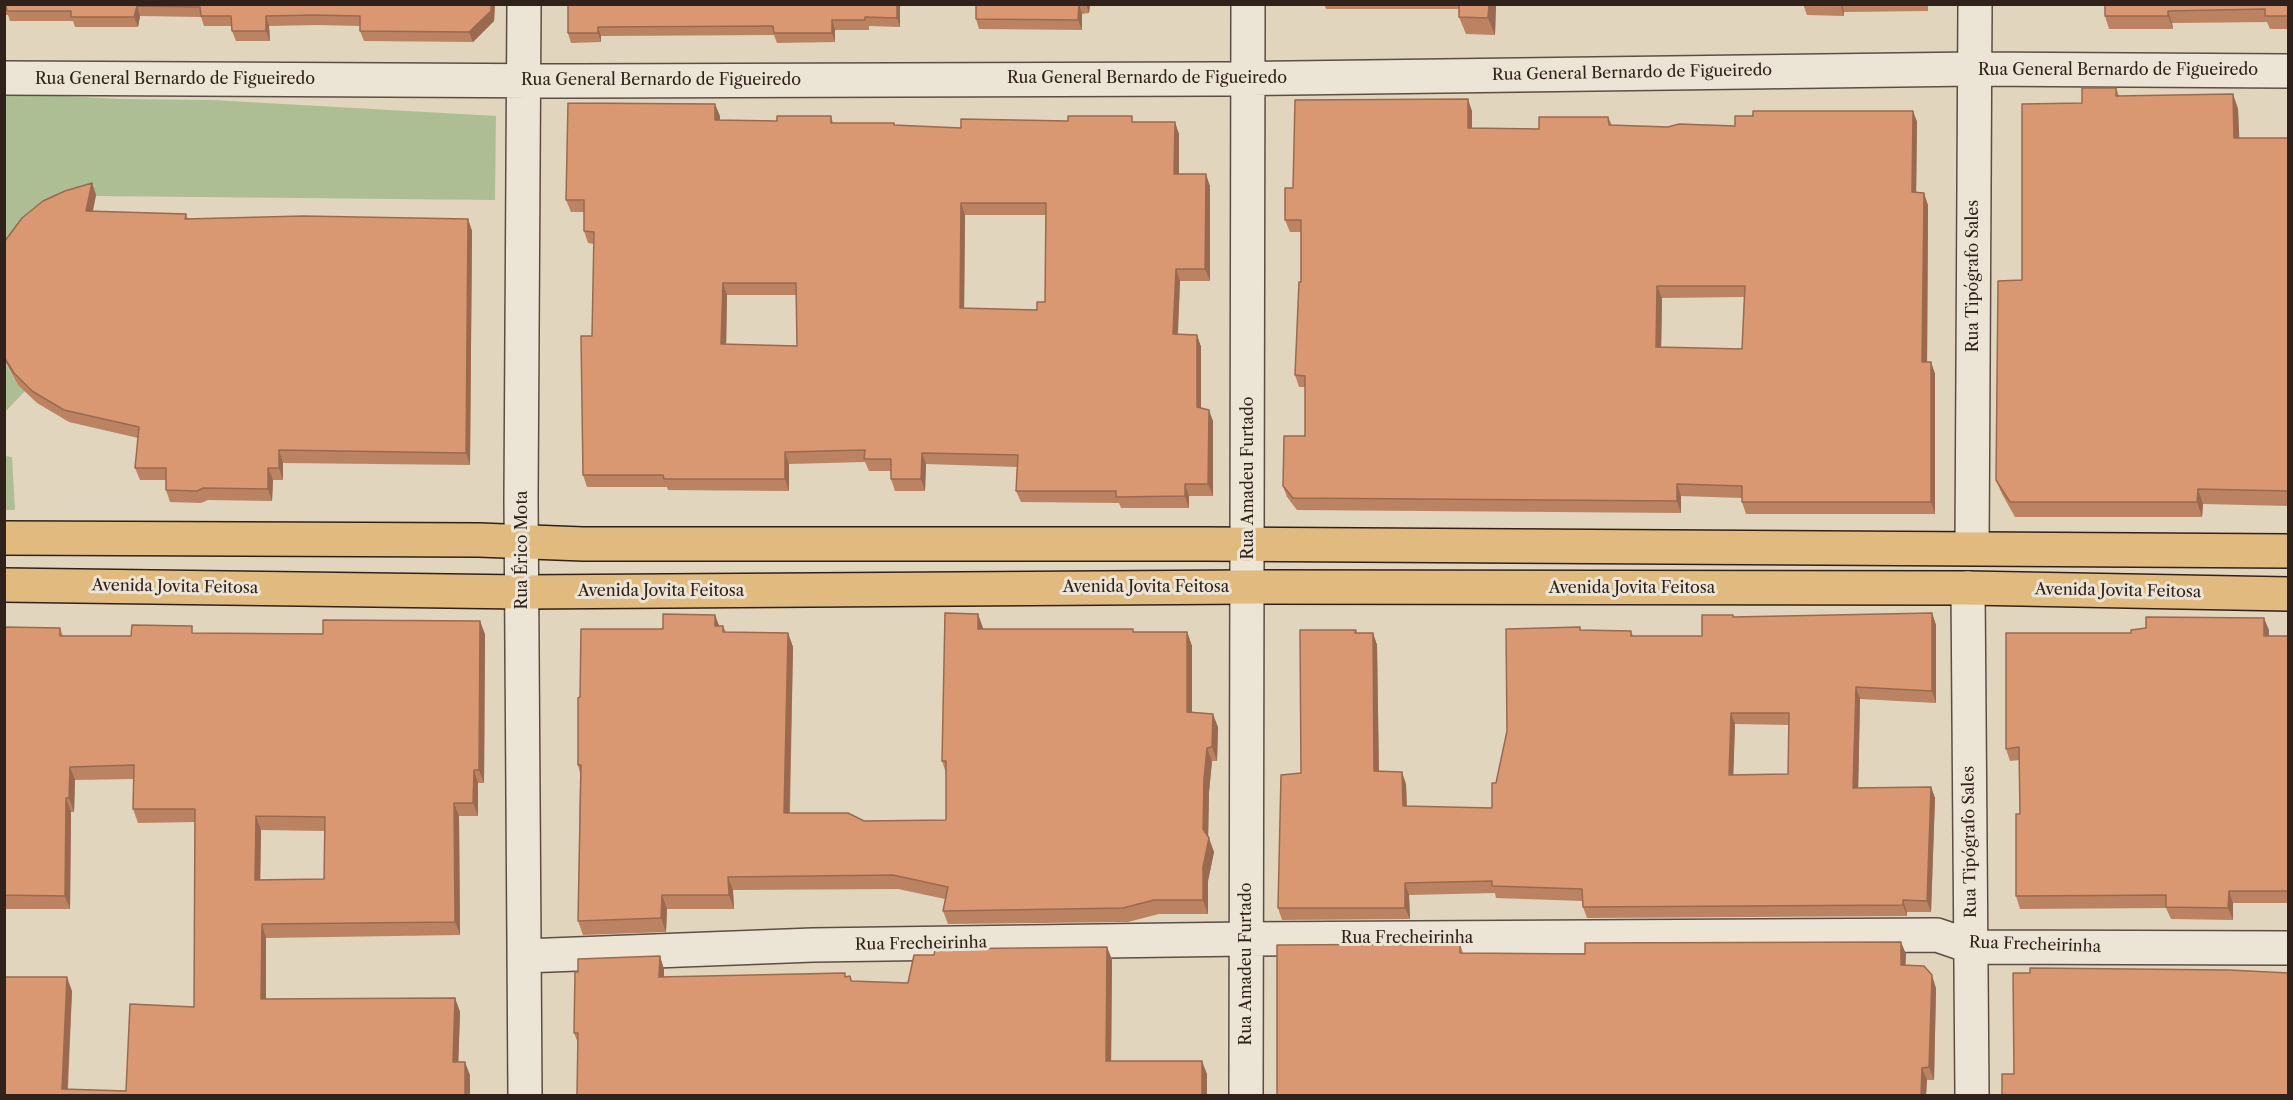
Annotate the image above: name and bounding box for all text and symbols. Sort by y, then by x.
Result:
street label: Rua General Bernardo de Figueiredo [1978,60,2258,80]
street label: Rua General Bernardo de Figueiredo [1492,61,1772,85]
street label: Rua General Bernardo de Figueiredo [1007,68,1287,88]
street label: Rua General Bernardo de Figueiredo [35,69,315,89]
street label: Rua General Bernardo de Figueiredo [521,70,801,90]
street label: Rua Tipógrafo Sales [1963,200,1983,352]
street label: Rua Amadeu Furtado [1238,397,1258,559]
street label: Rua Érico Mota [512,490,532,610]
street label: Avenida Jovita Feitosa [92,576,258,598]
street label: Avenida Jovita Feitosa [1063,577,1229,597]
street label: Avenida Jovita Feitosa [1549,578,1715,598]
street label: Avenida Jovita Feitosa [2035,580,2201,602]
street label: Avenida Jovita Feitosa [578,581,744,601]
street label: Rua Tipógrafo Sales [1959,766,1981,918]
street label: Rua Amadeu Furtado [1236,883,1256,1045]
street label: Rua Frecheirinha [1341,928,1473,948]
street label: Rua Frecheirinha [855,933,987,955]
street label: Rua Frecheirinha [1968,933,2102,957]

